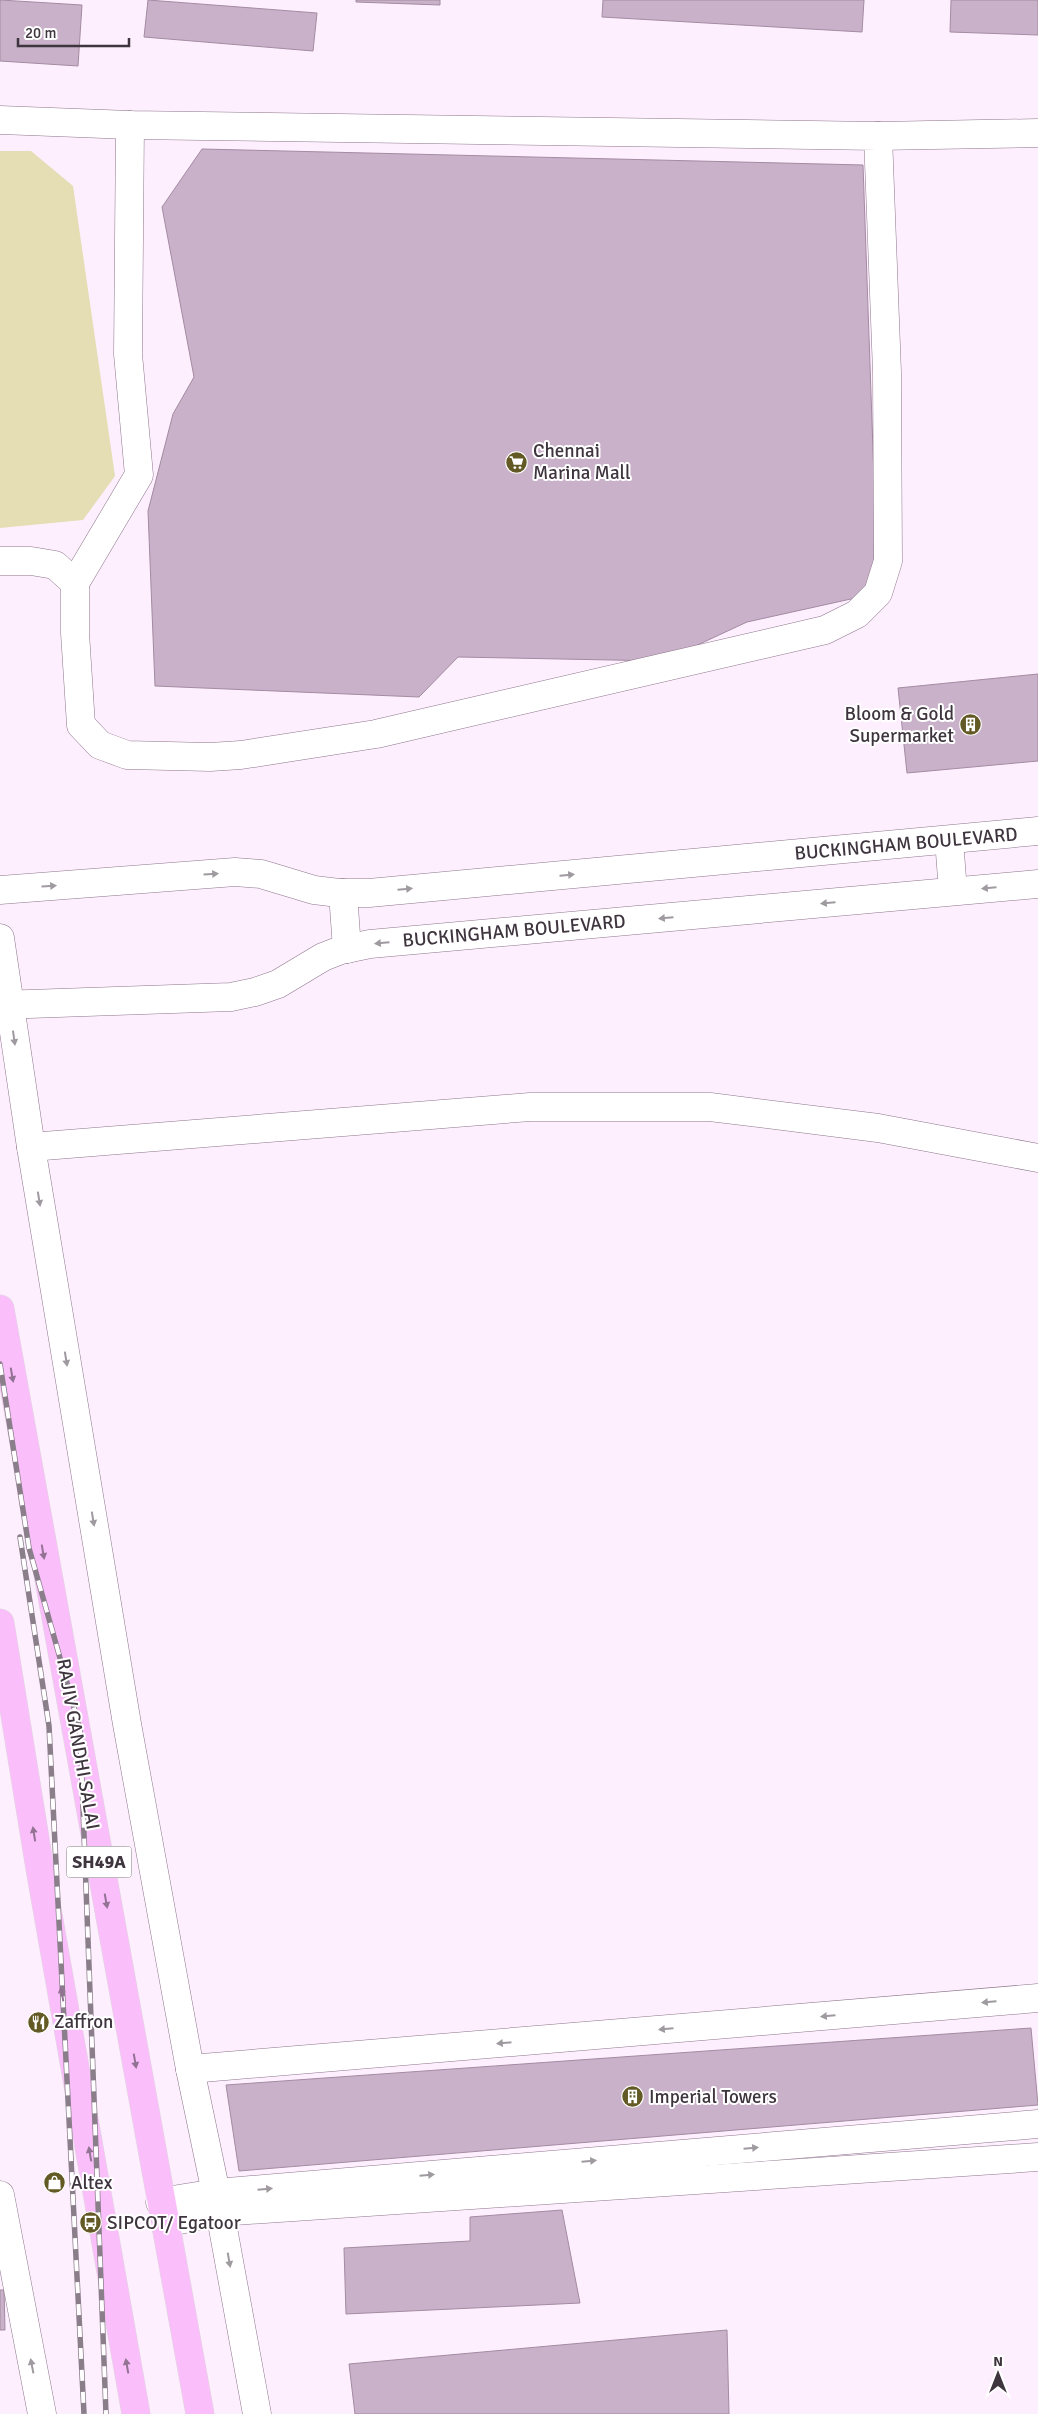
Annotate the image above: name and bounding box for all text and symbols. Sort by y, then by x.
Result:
scale bar [18,15,129,47]
text: 20 m [25,24,56,42]
place label: Chennai Marina Mall [533,439,631,485]
supermarket icon: Chennai Marina Mall [505,450,529,474]
place label: Bloom & Gold Supermarket [844,702,954,748]
building icon: Bloom & Gold Supermarket [958,713,982,737]
street label: BUCKINGHAM BOULEVARD [793,822,1019,866]
one-way arrow [203,869,219,877]
one-way arrow [559,870,575,878]
one-way arrow [41,882,57,890]
one-way arrow [981,884,997,892]
one-way arrow [398,885,414,893]
one-way arrow [819,899,835,907]
street label: BUCKINGHAM BOULEVARD [401,909,627,953]
one-way arrow [658,914,674,922]
one-way arrow [374,940,390,948]
one-way arrow [11,1030,19,1046]
one-way arrow [36,1191,44,1207]
one-way arrow [62,1351,70,1367]
one-way arrow [8,1367,16,1383]
one-way arrow [89,1511,97,1527]
one-way arrow [40,1544,48,1560]
street label: RAJIV GANDHI SALAI [51,1657,105,1831]
one-way arrow [30,1826,38,1842]
road number: SH49A [66,1846,132,1878]
one-way arrow [102,1894,110,1909]
one-way arrow [57,1986,65,2002]
one-way arrow [981,1998,997,2006]
restaurant icon: Zaffron [26,2010,50,2034]
place label: Zaffron [54,2010,113,2034]
one-way arrow [819,2012,835,2020]
one-way arrow [657,2026,673,2034]
one-way arrow [495,2039,511,2047]
one-way arrow [131,2054,139,2070]
building icon: Imperial Towers [621,2085,645,2109]
place label: Imperial Towers [649,2085,777,2109]
one-way arrow [743,2143,759,2151]
one-way arrow [85,2146,93,2162]
one-way arrow [581,2157,597,2165]
shop icon: Altex [43,2171,67,2195]
place label: Altex [71,2171,113,2195]
one-way arrow [419,2171,435,2179]
one-way arrow [257,2184,273,2192]
bus stop icon: SIPCOT/ Egatoor [79,2211,103,2235]
place label: SIPCOT/ Egatoor [107,2211,241,2235]
one-way arrow [226,2253,234,2269]
north arrow [973,2349,1023,2399]
text: N [993,2353,1003,2370]
one-way arrow [28,2358,36,2374]
one-way arrow [123,2358,131,2374]

